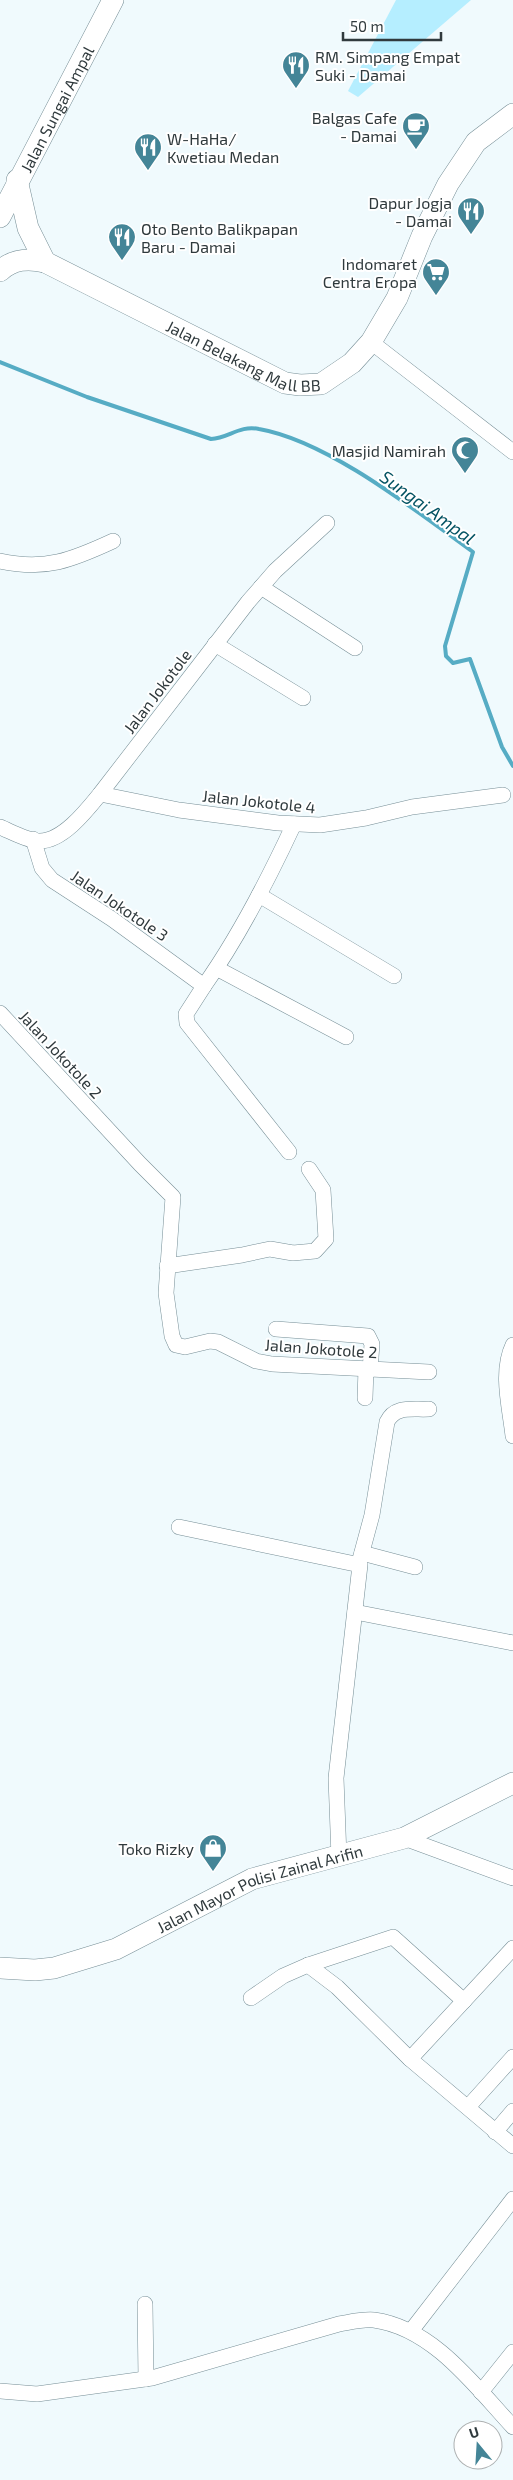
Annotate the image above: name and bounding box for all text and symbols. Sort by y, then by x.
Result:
scale bar [343,10,440,42]
text: 50 m [350,17,384,35]
street label: Jalan Sungai Ampal [16,42,97,175]
place label: RM. Simpang Empat Suki - Damai [315,47,460,84]
restaurant icon: RM. Simpang Empat Suki - Damai [281,50,311,89]
place label: Balgas Cafe - Damai [312,108,397,145]
cafe icon: Balgas Cafe - Damai [401,111,431,150]
place label: W-HaHa/ Kwetiau Medan [167,129,279,166]
restaurant icon: W-HaHa/ Kwetiau Medan [133,132,163,171]
place label: Dapur Jogja - Damai [369,193,452,230]
restaurant icon: Dapur Jogja - Damai [456,196,486,235]
place label: Oto Bento Balikpapan Baru - Damai [141,219,298,256]
restaurant icon: Oto Bento Balikpapan Baru - Damai [107,222,137,261]
place label: Indomaret Centra Eropa [323,254,417,291]
supermarket icon: Indomaret Centra Eropa [421,257,451,296]
street label: Jalan Belakang Mall BB [164,315,321,395]
mosque icon: Masjid Namirah [450,435,480,474]
place label: Masjid Namirah [332,441,446,461]
water label: Sungai Ampal [376,465,480,549]
street label: Jalan Jokotole [119,645,195,737]
street label: Jalan Jokotole 4 [201,786,317,816]
street label: Jalan Jokotole 3 [68,866,172,944]
street label: Jalan Jokotole 2 [16,1006,106,1102]
street label: Jalan Jokotole 2 [264,1335,378,1361]
shop icon: Toko Rizky [198,1833,228,1872]
place label: Toko Rizky [118,1839,195,1858]
street label: Jalan Mayor Polisi Zainal Arifin [153,1840,365,1936]
north arrow [453,2420,503,2470]
text: U [467,2423,481,2442]

